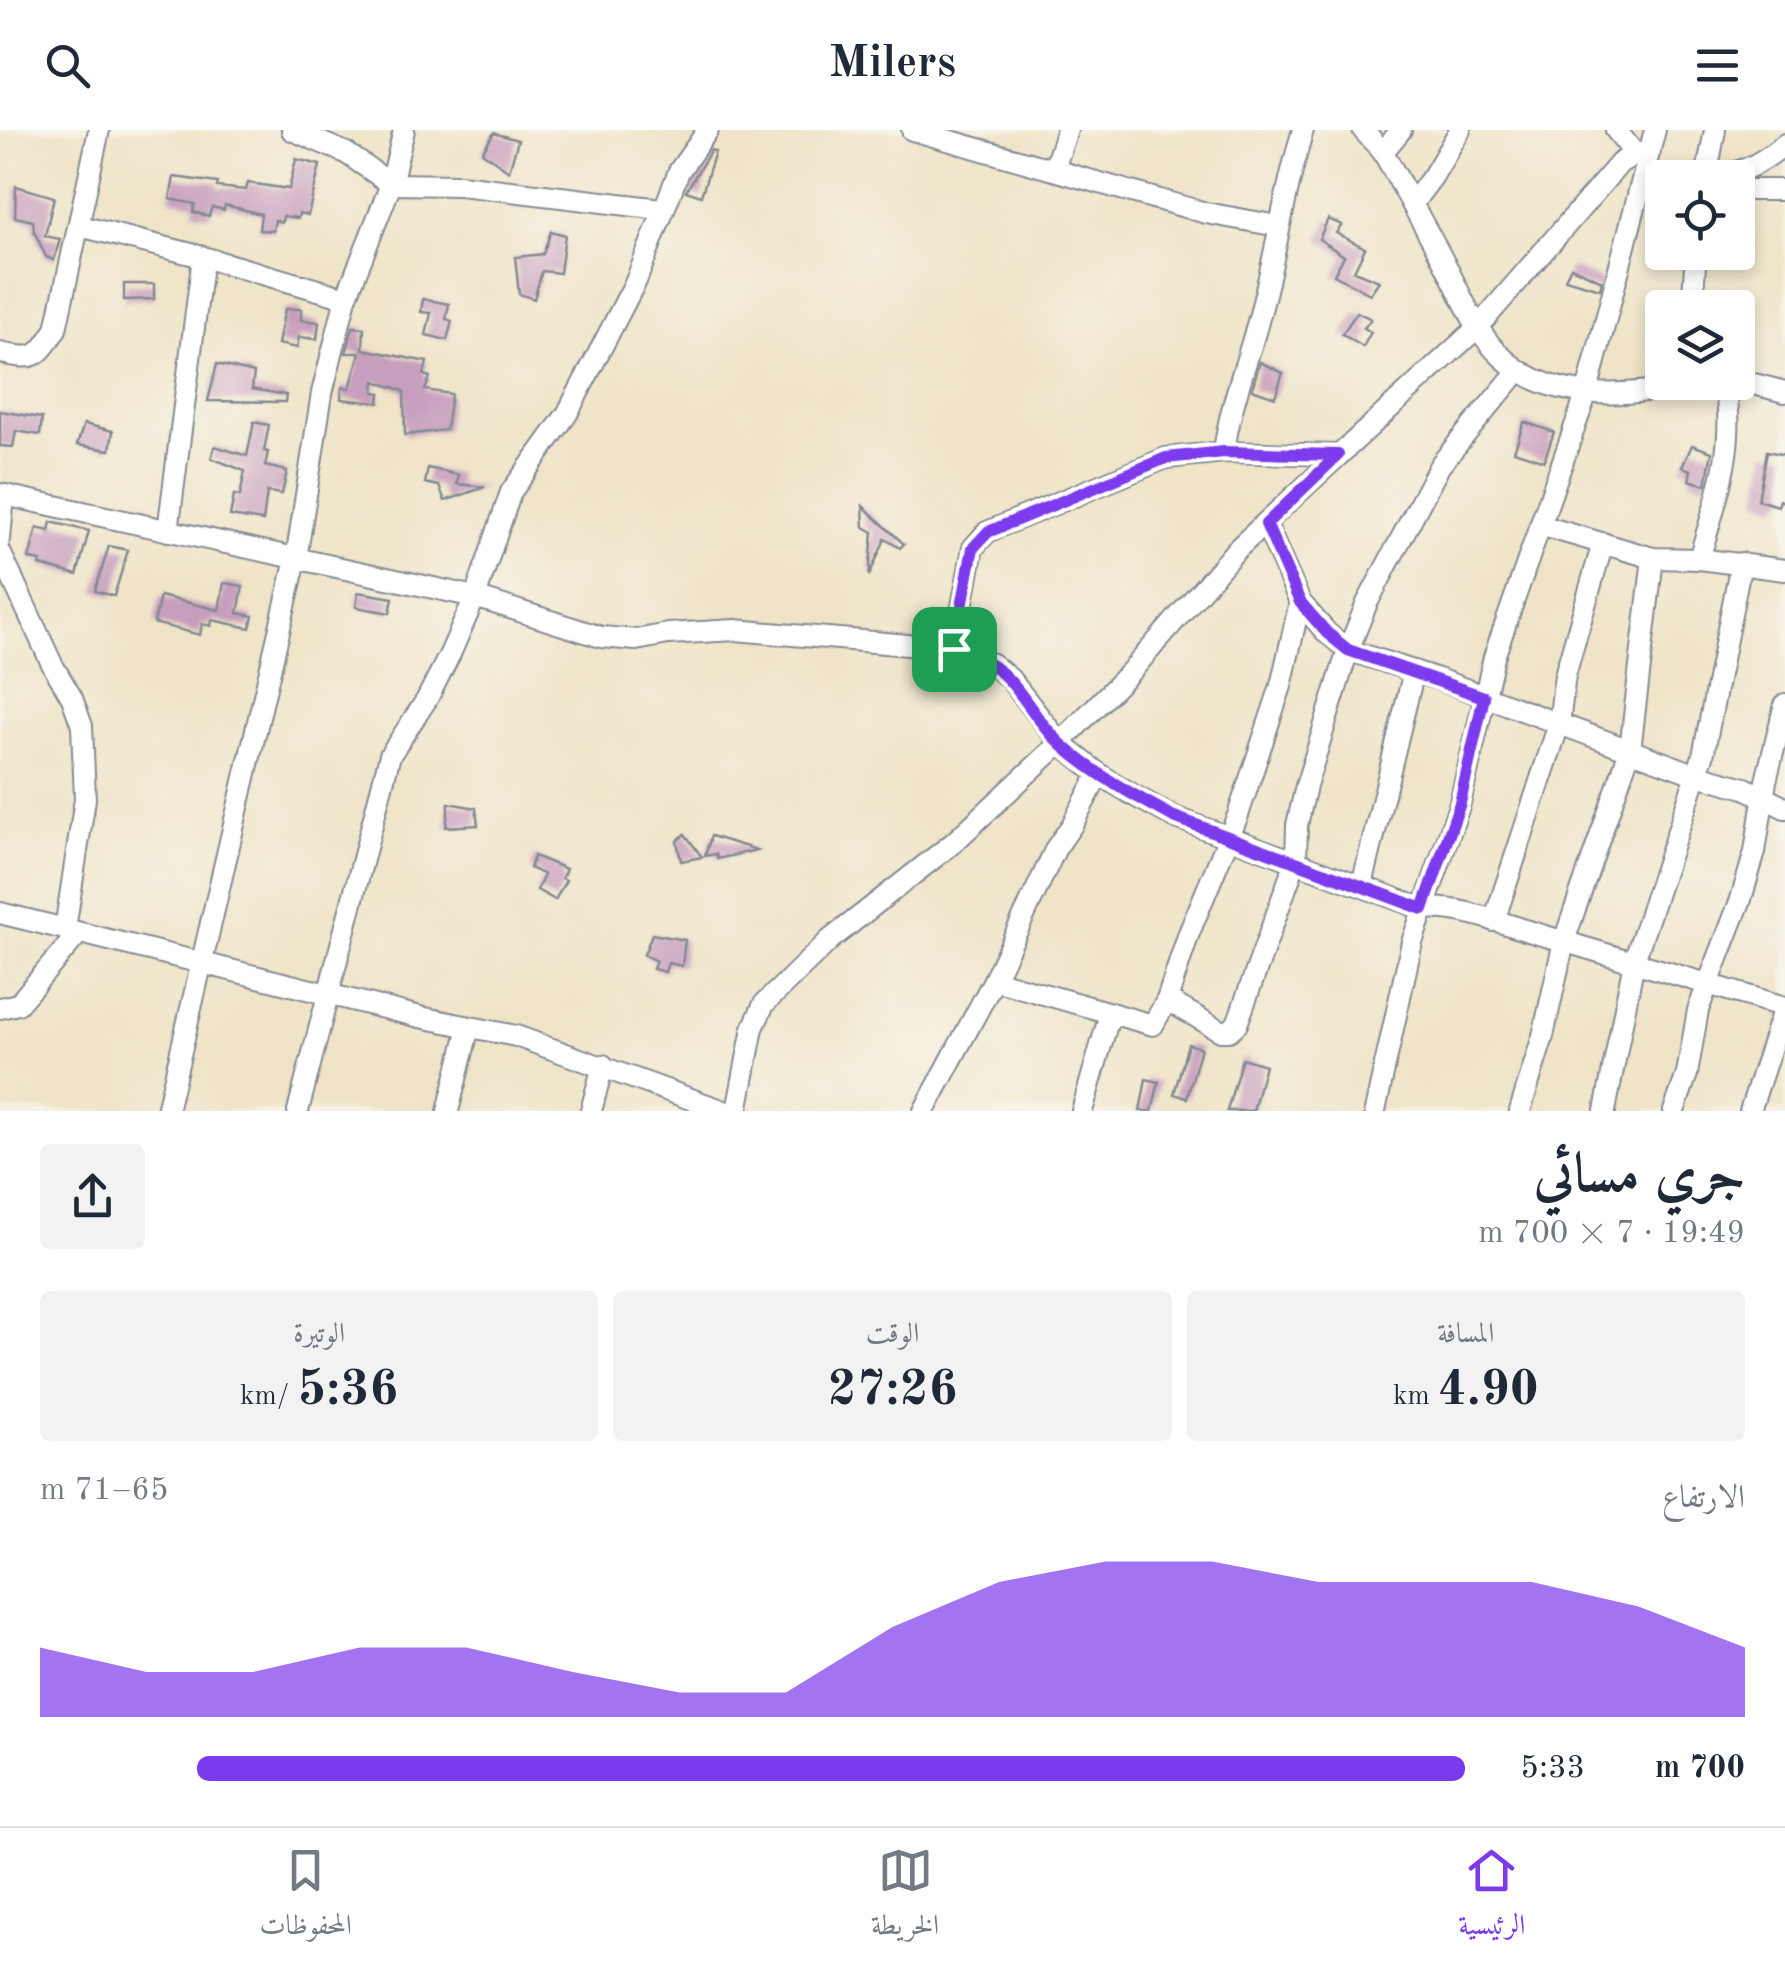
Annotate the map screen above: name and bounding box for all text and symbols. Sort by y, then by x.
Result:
icon: search [40,38,95,93]
icon: menu [1690,38,1745,93]
text: Milers [829,42,956,87]
map controls [1645,160,1755,400]
button: locate [1645,160,1755,270]
button: layers [1645,290,1755,400]
pin [912,607,997,692]
icon: arrive [927,622,982,677]
button: share [40,1144,145,1249]
text: جري مسائي [1534,1149,1745,1204]
text: 19:49 · 7 × 700 m [1478,1218,1745,1250]
text: الوتيرة [293,1321,345,1349]
text: الوقت [866,1321,919,1349]
text: المسافة [1437,1321,1494,1349]
text: 5:36 [297,1366,398,1416]
text: 27:26 [828,1366,958,1416]
text: 4.90 [1438,1366,1539,1416]
text: /km [240,1383,297,1411]
text: km [1393,1383,1438,1411]
text: 65–71 m [40,1475,168,1507]
text: الارتفاع [1662,1483,1745,1515]
text: 5:33 [1520,1753,1585,1785]
text: 700 m [1655,1753,1745,1785]
tab: المحفوظات [260,1843,352,1952]
tab: الخريطة [871,1843,939,1952]
tab: الرئيسية [1458,1843,1525,1952]

